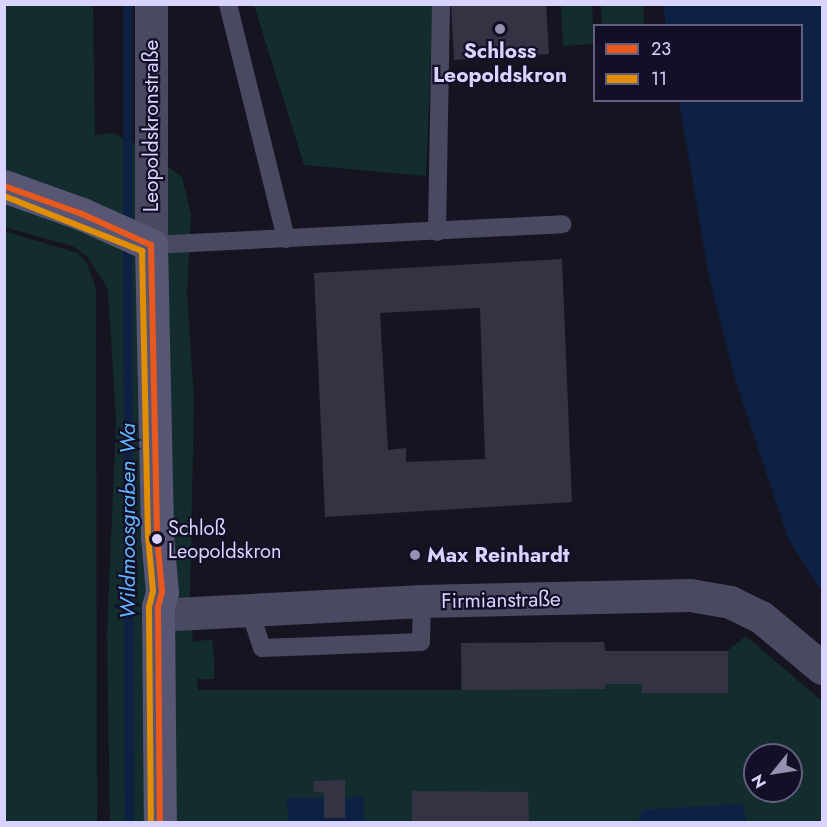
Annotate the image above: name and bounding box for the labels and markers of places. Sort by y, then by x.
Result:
marker: Schloss Leopoldskron [493,22,507,36]
place label: Schloss Leopoldskron [433,38,567,88]
place label: Schloß Leopoldskron [168,516,281,563]
marker: Schloß Leopoldskron [151,533,163,545]
place label: Max Reinhardt [427,542,570,568]
marker: Max Reinhardt [408,548,422,562]

